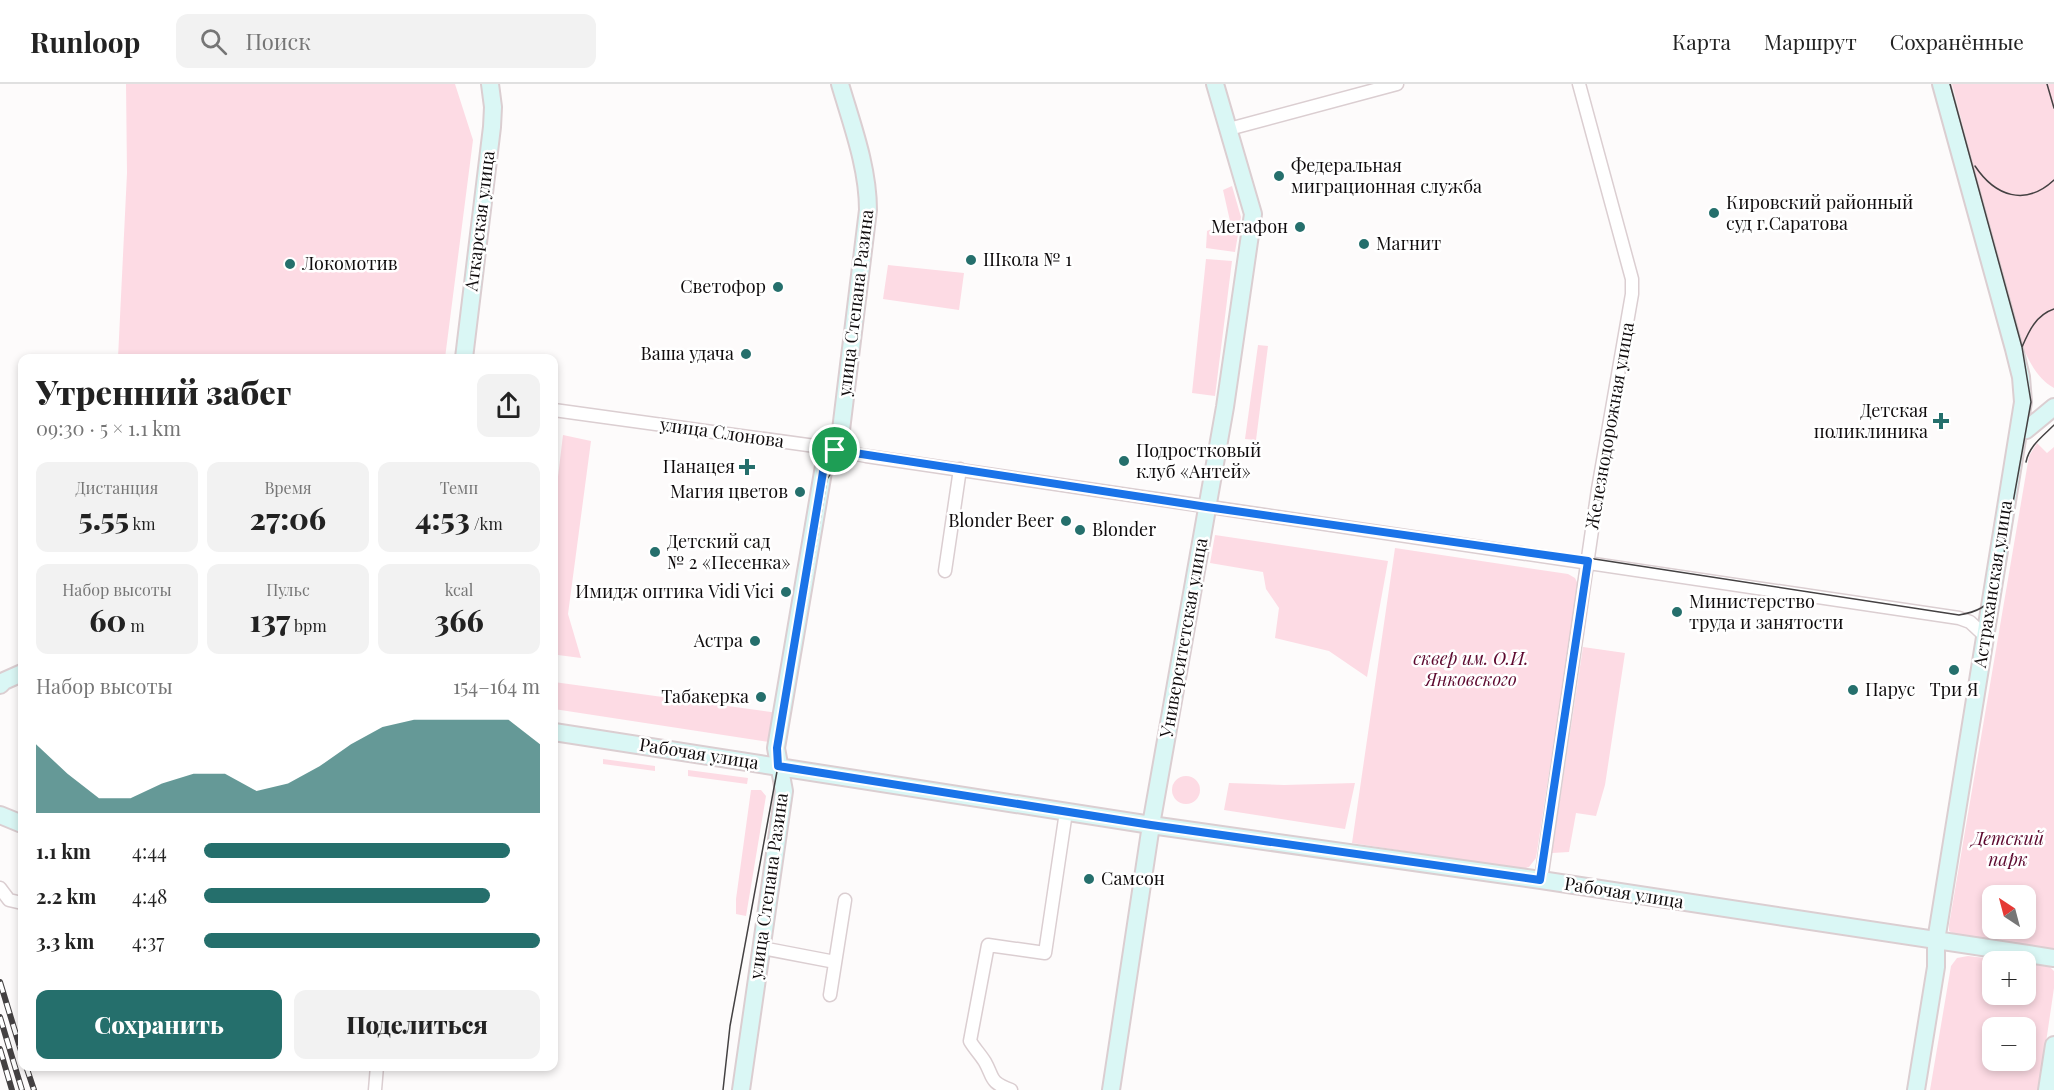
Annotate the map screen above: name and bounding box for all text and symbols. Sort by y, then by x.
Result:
search box [176,14,596,68]
text: Runloop [30,23,140,60]
icon: search [197,25,230,58]
text: Поиск [245,26,311,56]
text: Карта [1672,27,1731,55]
text: Маршрут [1764,27,1857,55]
text: Сохранённые [1890,27,2024,55]
street label: Аткарская улица [458,149,500,293]
place label: Федеральная миграционная служба [1291,153,1482,198]
marker: Федеральная миграционная служба [1272,169,1286,183]
place label: Кировский районный суд г.Саратова [1726,190,1913,235]
marker: Кировский районный суд г.Саратова [1707,206,1721,220]
street label: улица Степана Разина [832,208,878,399]
place label: Мегафон [1211,214,1288,238]
marker: Мегафон [1293,220,1307,234]
place label: Магнит [1376,231,1441,255]
marker: Магнит [1357,237,1371,251]
place label: Школа № 1 [983,247,1072,271]
place label: Локомотив [301,251,398,275]
marker: Школа № 1 [964,253,978,267]
marker: Локомотив [283,257,297,271]
place label: Светофор [680,274,766,298]
marker: Светофор [771,280,785,294]
street label: Железнодорожная улица [1579,320,1639,531]
place label: Ваша удача [640,341,734,365]
marker: Ваша удача [739,347,753,361]
text: Утренний забег [36,369,291,413]
button: share [477,374,540,437]
place label: Детская поликлиника [1814,398,1928,443]
street label: улица Слонова [658,411,786,453]
marker: Детская поликлиника [1932,412,1950,430]
text: 09:30 · 5 × 1.1 km [36,414,181,441]
pin [809,424,860,475]
icon: arrive [818,433,851,466]
place label: Подростковый клуб «Антей» [1136,438,1261,483]
place label: Панацея [663,454,735,478]
marker: Подростковый клуб «Антей» [1117,454,1131,468]
marker: Панацея [740,460,754,474]
text: Дистанция [76,477,158,498]
text: Время [264,477,312,498]
text: Темп [440,477,478,498]
place label: Магия цветов [670,479,788,503]
marker: Магия цветов [793,485,807,499]
text: 5.55 [79,498,129,538]
text: 27:06 [250,498,326,538]
text: 4:53 [415,498,470,538]
street label: Астраханская улица [1967,498,2017,670]
place label: Blonder Beer [948,508,1054,532]
text: km [129,513,155,534]
text: /km [470,513,503,534]
marker: Blonder Beer [1059,514,1073,528]
place label: Blonder [1092,517,1156,541]
marker: Blonder [1073,523,1087,537]
place label: Детский сад № 2 «Песенка» [667,529,791,574]
street label: Университетская улица [1153,536,1212,741]
marker: Детский сад № 2 «Песенка» [648,545,662,559]
text: Набор высоты [62,579,172,600]
text: Пульс [266,579,310,600]
text: kcal [445,579,473,600]
place label: Имидж оптика Vidi Vici [575,579,774,603]
marker: Имидж оптика Vidi Vici [779,585,793,599]
place label: Министерство труда и занятости [1689,589,1844,634]
text: 60 [89,600,126,640]
text: 137 [249,600,290,640]
text: 366 [434,600,484,640]
marker: Министерство труда и занятости [1670,605,1684,619]
text: m [126,615,145,636]
text: bpm [290,615,327,636]
place label: Астра [693,628,743,652]
marker: Астра [748,634,762,648]
park label: сквер им. О.И. Янковского [1413,646,1529,691]
marker: Три Я [1947,663,1961,677]
text: Набор высоты [36,672,173,699]
text: 154–164 m [453,672,540,699]
place label: Парус [1865,677,1916,701]
place label: Три Я [1929,677,1979,701]
marker: Парус [1846,683,1860,697]
place label: Табакерка [661,684,749,708]
marker: Табакерка [754,690,768,704]
street label: Рабочая улица [638,732,761,774]
street label: улица Степана Разина [743,791,793,982]
park label: Детский парк [1969,826,2045,871]
text: 1.1 km [36,837,91,864]
text: 4:44 [132,837,167,864]
place label: Самсон [1101,866,1165,890]
street label: Рабочая улица [1563,871,1686,913]
marker: Самсон [1082,872,1096,886]
text: 2.2 km [36,882,96,909]
text: 4:48 [132,882,167,909]
north arrow [1982,885,2036,939]
map controls [1982,885,2036,1071]
text: 3.3 km [36,927,94,954]
text: 4:37 [132,927,164,954]
button: + [1982,951,2036,1005]
button: Сохранить [36,990,282,1059]
button: Поделиться [294,990,540,1059]
button: − [1982,1017,2036,1071]

